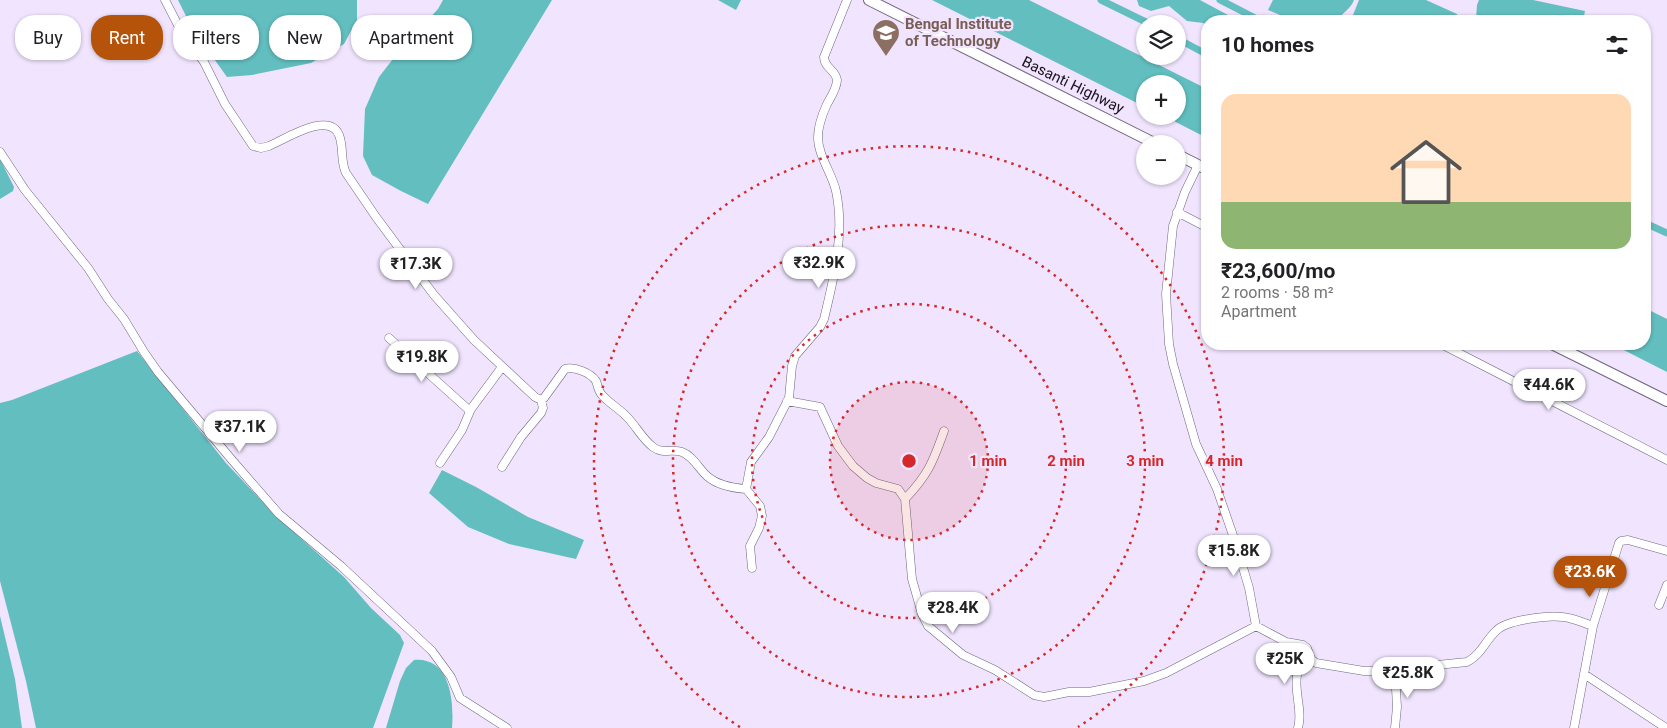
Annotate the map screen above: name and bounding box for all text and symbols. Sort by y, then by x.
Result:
chip: Buy [15,15,81,60]
chip: Rent [91,15,163,60]
chip: Filters [173,15,259,60]
chip: New [269,15,341,60]
chip: Apartment [351,15,472,60]
place label: Bengal Institute of Technology [905,15,1012,50]
map controls [1136,15,1186,185]
button: layers [1136,15,1186,65]
school or university icon: Bengal Institute of Technology [871,18,901,57]
icon: filters [1603,31,1631,59]
text: 10 homes [1221,33,1314,57]
street label: Basanti Highway [1019,52,1127,118]
button: + [1136,75,1186,125]
icon: home [1381,127,1471,217]
button: − [1136,135,1186,185]
pin: ₹32.9K [778,246,860,289]
pin: ₹17.3K [375,248,457,290]
text: ₹32.9K [794,253,844,272]
text: ₹17.3K [391,254,441,273]
text: ₹23,600/mo [1221,259,1335,283]
text: 2 rooms · 58 m² [1221,283,1334,302]
text: Apartment [1221,302,1297,321]
pin: ₹19.8K [381,340,463,383]
text: ₹19.8K [397,347,447,366]
pin: ₹44.6K [1508,368,1590,411]
text: ₹44.6K [1524,375,1574,394]
pin: ₹37.1K [199,410,281,453]
text: ₹37.1K [215,417,265,436]
centre of rings [900,452,918,470]
text: 1 min [969,452,1007,470]
text: 2 min [1047,452,1085,470]
text: 3 min [1126,452,1164,470]
text: 4 min [1205,452,1243,470]
pin: ₹15.8K [1193,534,1275,577]
text: ₹15.8K [1209,541,1259,560]
pin: ₹23.6K [1549,556,1631,598]
text: ₹23.6K [1565,562,1615,581]
pin: ₹28.4K [912,592,994,634]
text: ₹28.4K [928,598,978,617]
pin: ₹25K [1255,642,1315,685]
text: ₹25K [1267,649,1303,668]
pin: ₹25.8K [1367,656,1449,699]
text: ₹25.8K [1383,663,1433,682]

